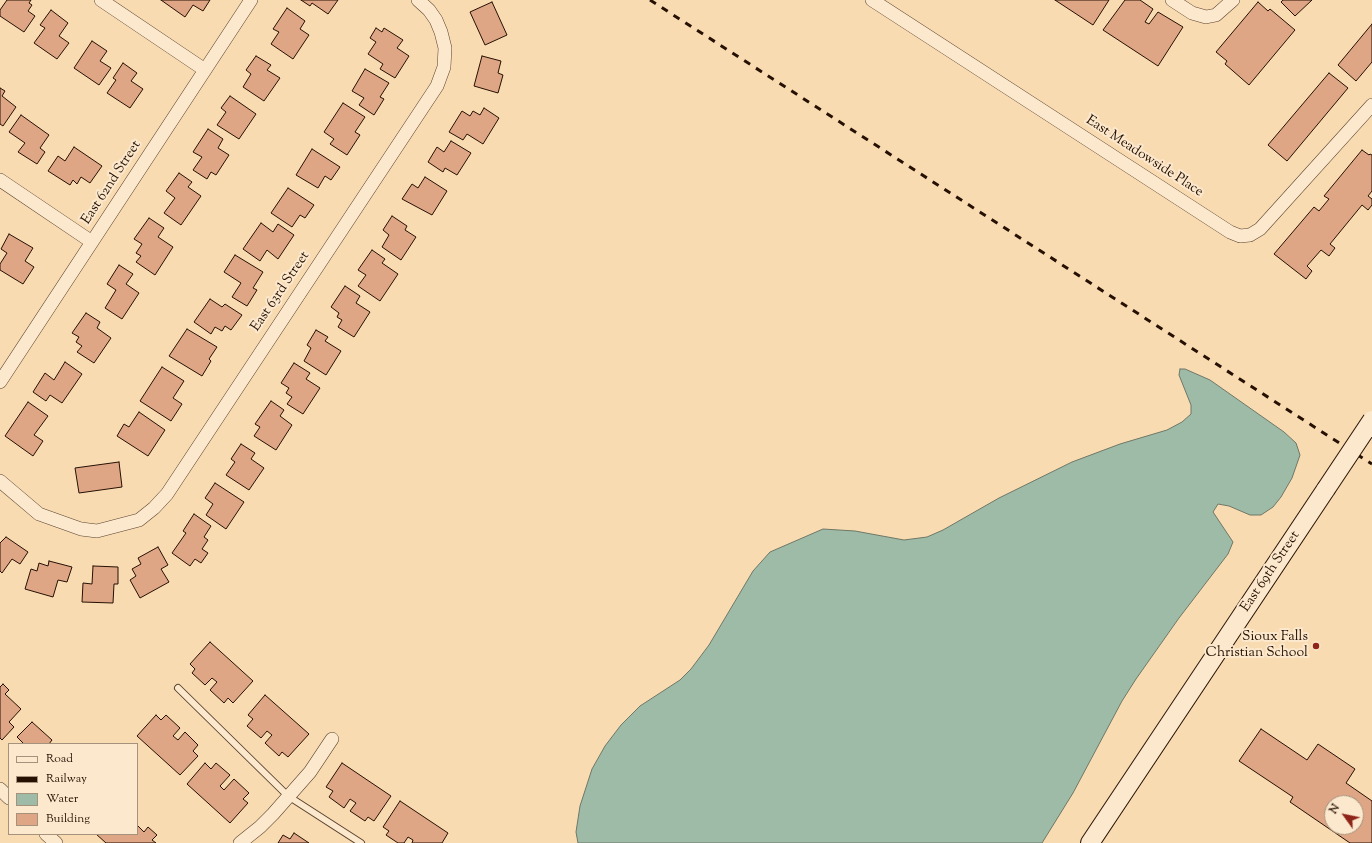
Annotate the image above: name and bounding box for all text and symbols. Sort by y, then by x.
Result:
street label: East Meadowside Place [1082,113,1206,201]
street label: East 62nd Street [79,138,145,228]
street label: East 63rd Street [248,249,314,335]
street label: East 69th Street [1238,528,1304,616]
place label: Sioux Falls Christian School [1206,630,1308,662]
marker: Sioux Falls Christian School [1311,641,1321,651]
legend [8,743,138,835]
text: Road [46,750,73,768]
text: Railway [46,770,87,788]
text: Water [46,790,78,808]
north arrow [1324,795,1364,835]
text: N [1326,801,1344,817]
text: Building [46,810,90,828]

